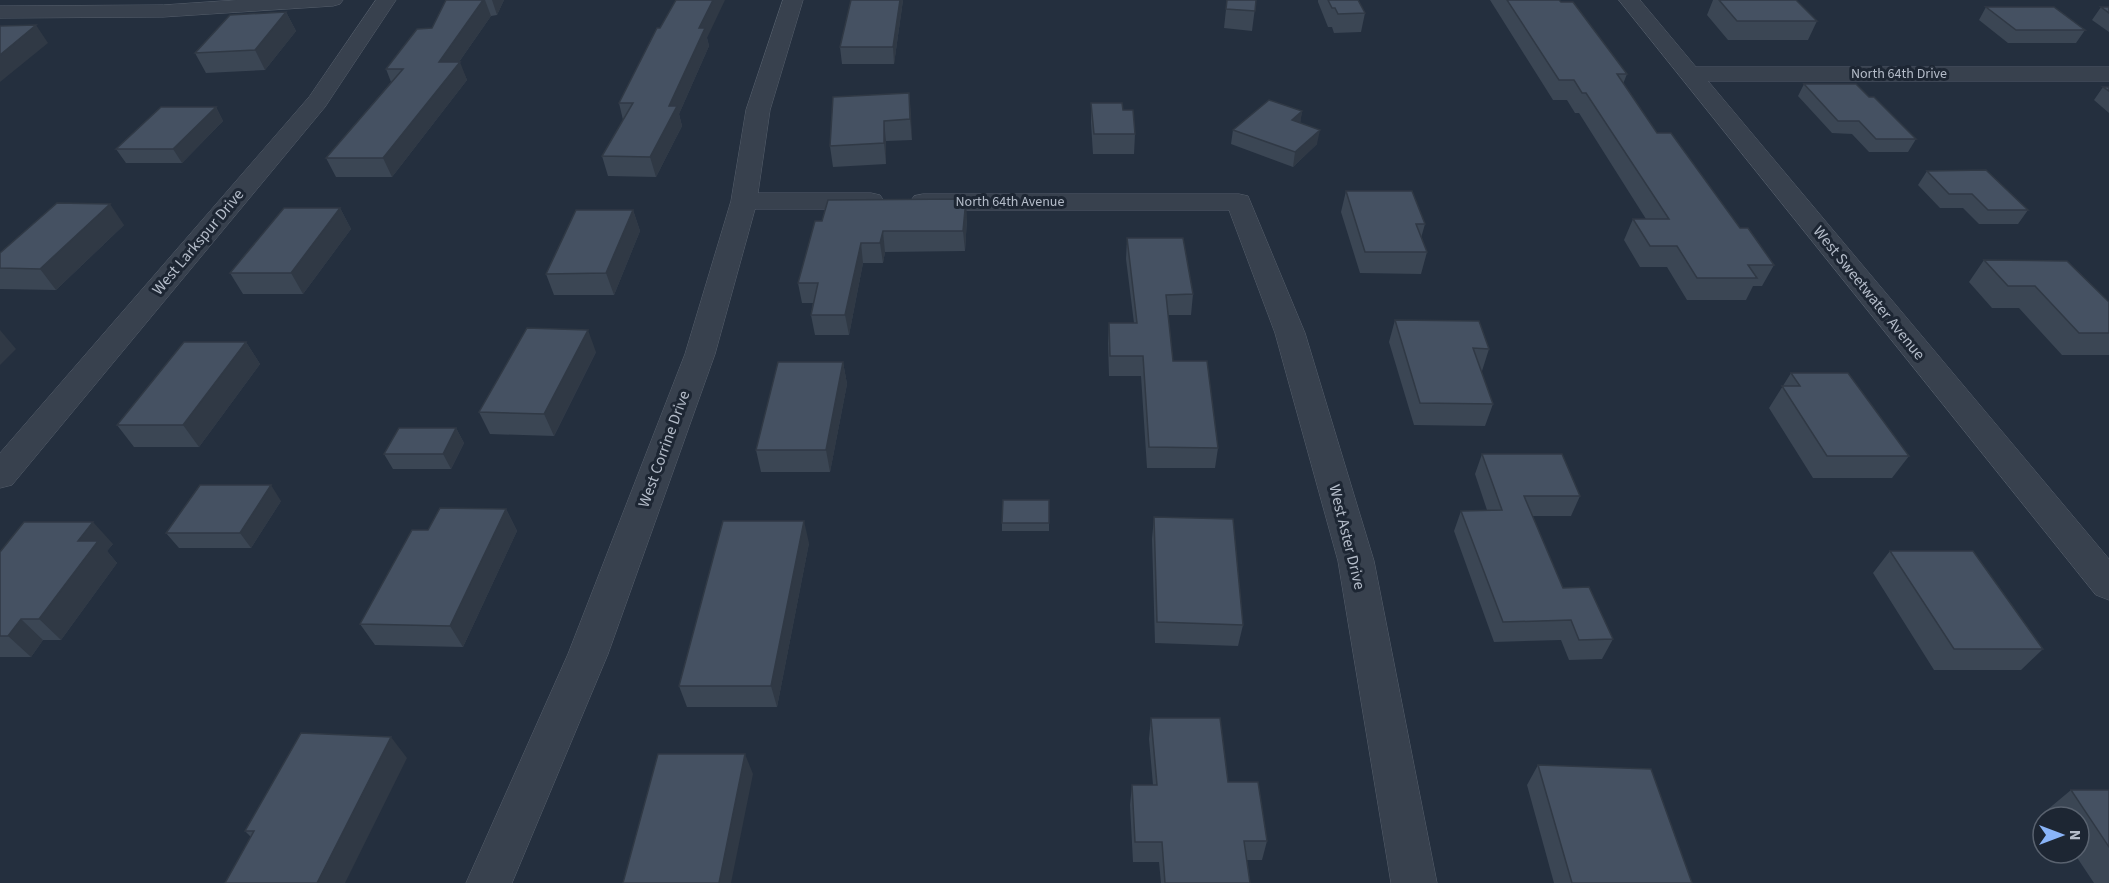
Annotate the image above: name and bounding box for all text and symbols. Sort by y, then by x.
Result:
street label: North 64th Drive [1851,64,1947,84]
street label: West Larkspur Drive [147,184,249,300]
street label: North 64th Avenue [956,192,1064,212]
street label: West Sweetwater Avenue [1808,221,1930,365]
street label: West Corrine Drive [633,387,695,511]
street label: West Aster Drive [1323,482,1371,592]
north arrow [2031,805,2091,865]
text: N [2064,830,2086,840]

